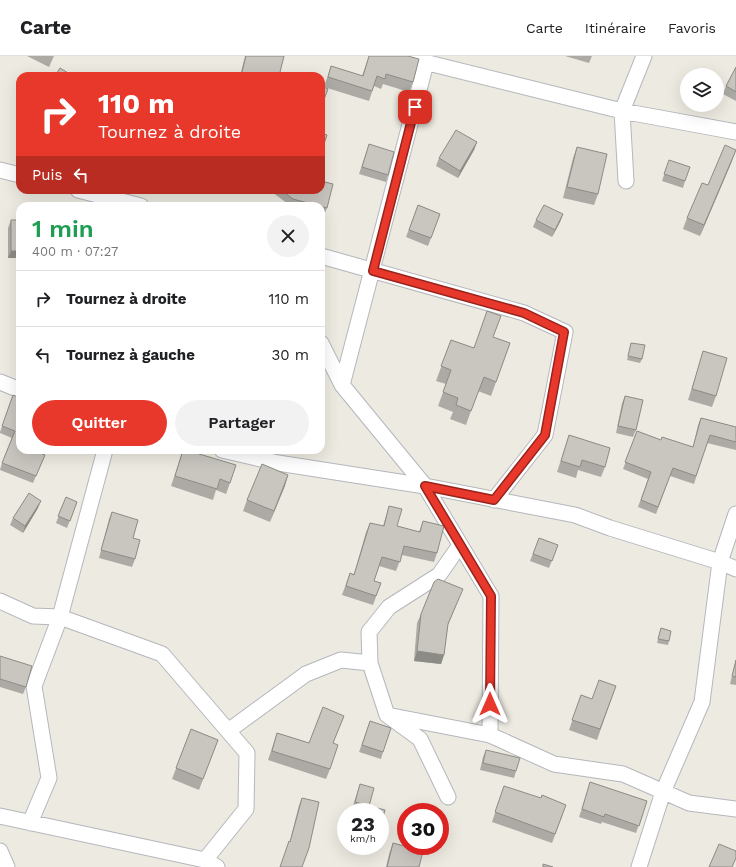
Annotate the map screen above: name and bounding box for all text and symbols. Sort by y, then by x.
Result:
text: Carte [20,16,71,39]
text: Carte [526,20,563,36]
text: Itinéraire [585,20,646,36]
text: Favoris [668,20,716,36]
map controls [680,68,724,112]
button: layers [680,68,724,112]
text: 110 m [98,87,175,120]
icon: right [32,88,84,140]
pin [398,90,432,124]
icon: arrive [404,96,426,118]
text: Tournez à droite [98,121,241,142]
icon: left [70,164,92,186]
text: Puis [32,166,62,184]
text: 1 min [32,215,94,243]
button: close [267,215,309,257]
text: 400 m · 07:27 [32,244,118,259]
icon: right [32,288,54,310]
text: Tournez à droite [66,290,186,308]
text: 110 m [269,290,309,308]
icon: left [32,344,54,366]
text: Tournez à gauche [66,346,195,364]
text: 30 m [272,346,309,364]
button: Quitter [32,400,167,446]
button: Partager [175,400,309,446]
position arrow [469,683,511,725]
speed limit sign: 30 [397,803,449,855]
text: 23 [351,812,375,836]
text: km/h [350,833,376,844]

